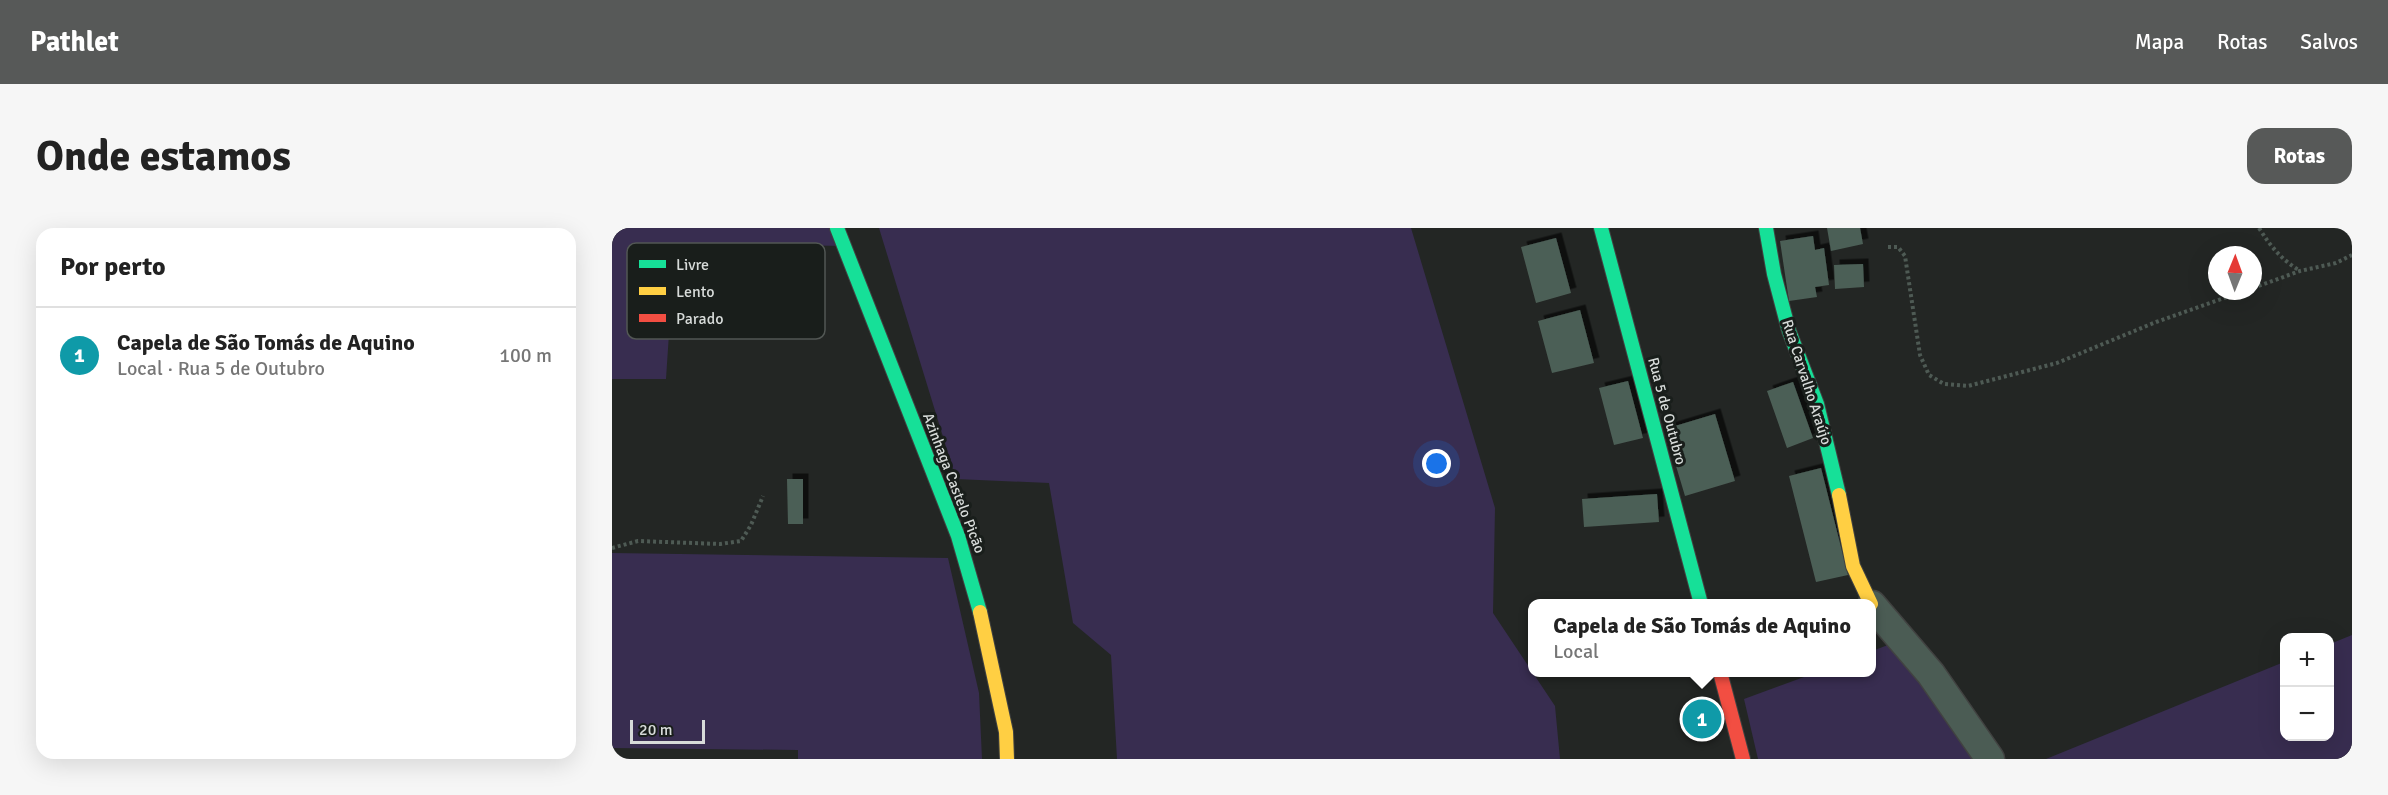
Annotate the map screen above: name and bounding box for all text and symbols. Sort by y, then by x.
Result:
text: Pathlet [30,25,119,59]
text: Mapa [2135,29,2184,55]
text: Rotas [2217,29,2267,55]
text: Salvos [2300,29,2358,55]
button: Rotas [2247,128,2352,184]
text: Onde estamos [36,131,291,182]
legend [627,243,825,339]
north arrow [2208,246,2262,300]
text: Por perto [60,251,166,283]
text: Livre [676,255,709,275]
text: Lento [676,282,714,302]
text: Parado [676,309,723,329]
street label: Rua Carvalho Araújo [1778,317,1836,447]
text: Capela de São Tomás de Aquino [117,329,415,356]
text: 1 [74,343,85,368]
text: 100 m [499,343,552,368]
street label: Rua 5 de Outubro [1644,355,1690,467]
text: Local · Rua 5 de Outubro [117,356,325,381]
street label: Azinhaga Castelo Picão [919,410,989,556]
your location [1422,449,1451,478]
popup [1528,599,1876,677]
text: Capela de São Tomás de Aquino [1553,612,1851,639]
map controls [2280,633,2334,741]
button: + [2280,633,2334,687]
text: Local [1553,639,1599,664]
button: − [2280,687,2334,741]
pin: 1 [1682,696,1722,742]
scale bar [630,717,705,744]
text: 20 m [639,720,673,740]

